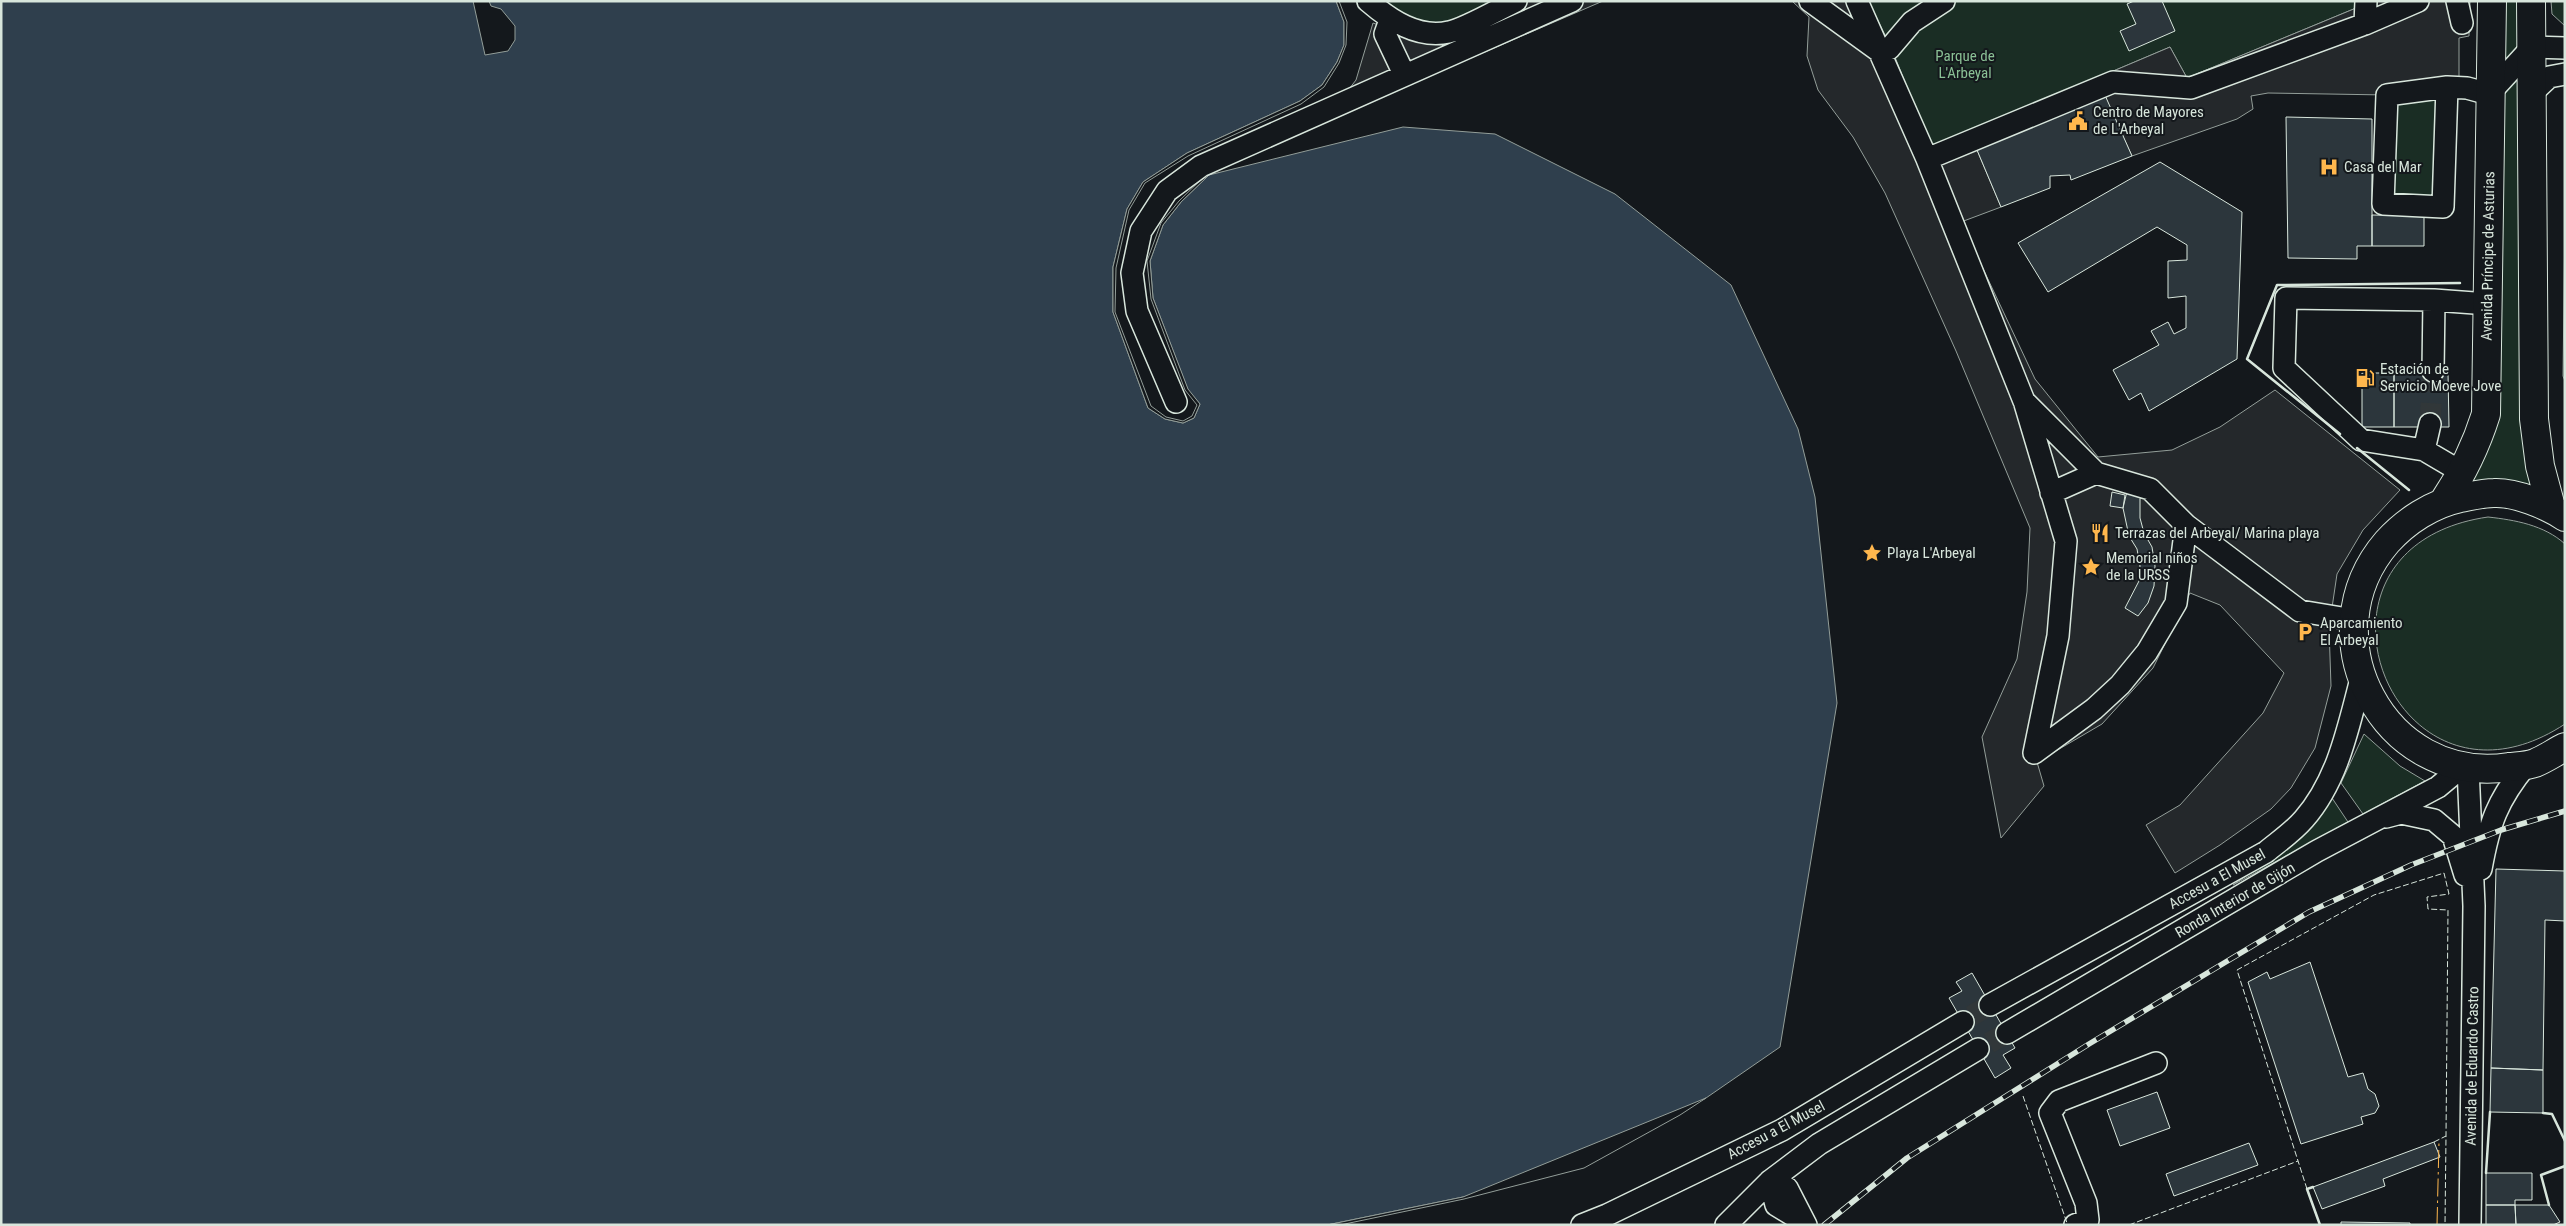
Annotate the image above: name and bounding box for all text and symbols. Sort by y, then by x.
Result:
park label: Parque de L'Arbeyal [1935,47,1995,82]
place label: Centro de Mayores de L'Arbeyal [2093,103,2204,138]
public building icon: Centro de Mayores de L'Arbeyal [2067,110,2089,132]
hospital icon: Casa del Mar [2318,156,2340,178]
place label: Casa del Mar [2344,158,2422,176]
street label: Avenida Príncipe de Asturias [2478,171,2498,341]
place label: Estación de Servicio Moeve Jove [2380,360,2501,395]
fuel station icon: Estación de Servicio Moeve Jove [2354,367,2376,389]
restaurant icon: Terrazas del Arbeyal/ Marina playa [2089,522,2111,544]
place label: Terrazas del Arbeyal/ Marina playa [2115,524,2320,542]
place icon: Playa L'Arbeyal [1861,542,1883,564]
place label: Playa L'Arbeyal [1887,544,1976,562]
place label: Memorial niños de la URSS [2106,549,2198,584]
place icon: Memorial niños de la URSS [2080,556,2102,578]
place label: Aparcamiento El Arbeyal [2320,614,2403,649]
parking icon: Aparcamiento El Arbeyal [2294,621,2316,643]
street label: Accesu a El Musel [2165,845,2269,913]
street label: Ronda Interior de Gijón [2172,858,2298,942]
street label: Avenida de Eduardo Castro [2462,986,2482,1146]
street label: Accesu a El Musel [1724,1097,1828,1163]

